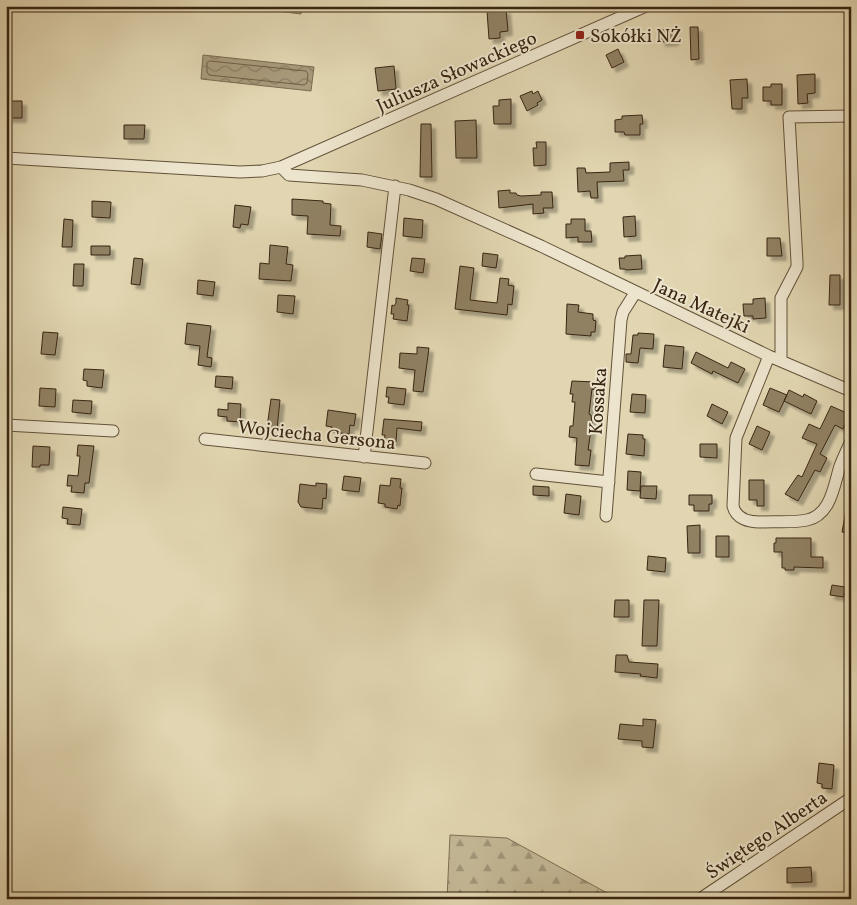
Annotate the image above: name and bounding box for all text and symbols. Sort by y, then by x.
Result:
place label: Sokółki NŻ [590,24,682,50]
street label: Juliusza Słowackiego [372,26,541,120]
marker: Sokółki NŻ [574,29,586,41]
street label: Jana Matejki [648,273,754,341]
street label: Kossaka [584,366,614,436]
street label: Wojciecha Gersona [236,415,397,457]
street label: Świętego Alberta [701,785,833,886]

